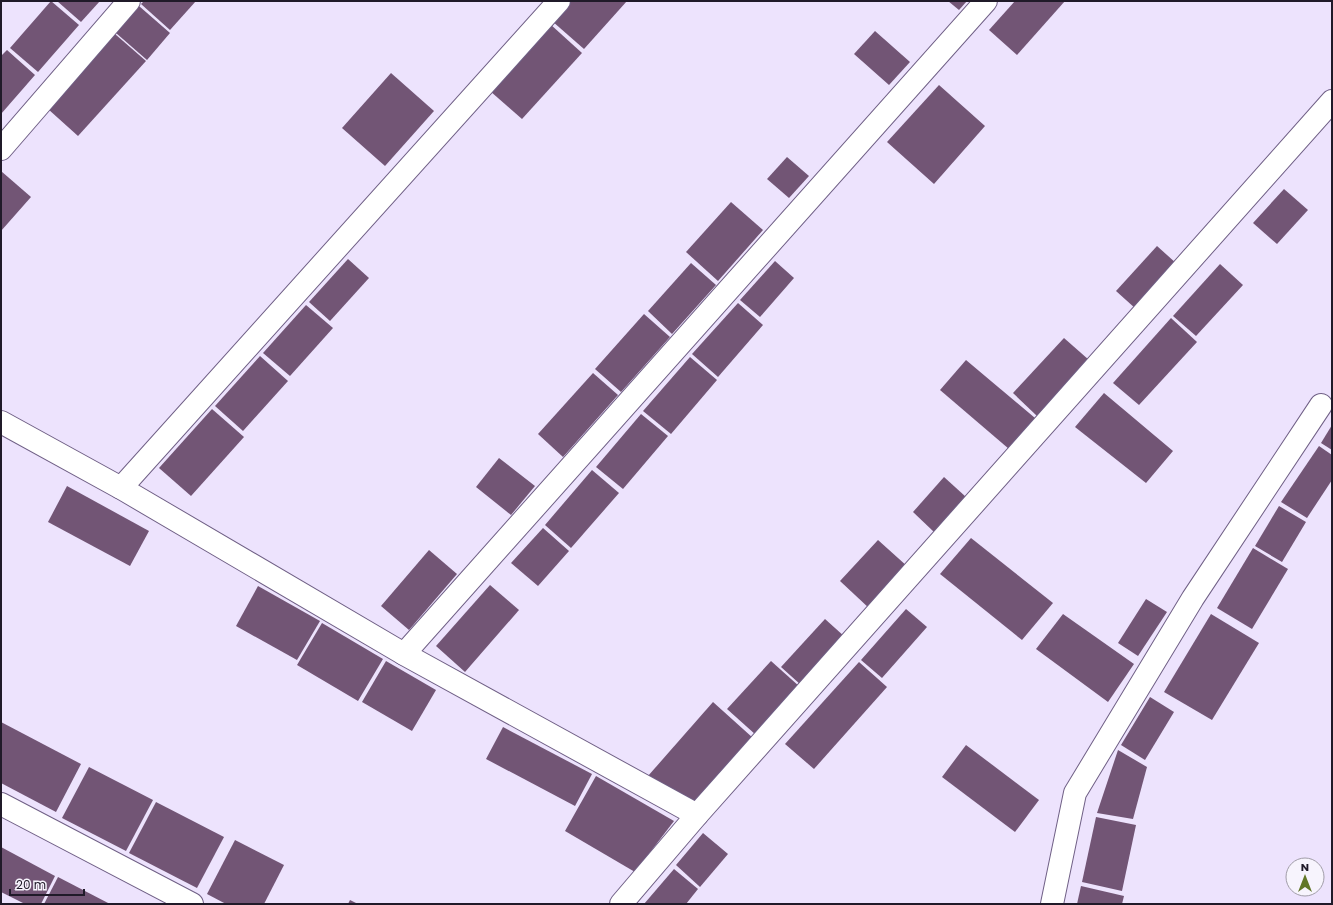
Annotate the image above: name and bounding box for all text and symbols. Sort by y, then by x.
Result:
north arrow [1285,857,1325,897]
text: N [1301,859,1309,875]
scale bar [10,871,84,897]
text: 20 m [16,876,46,893]

